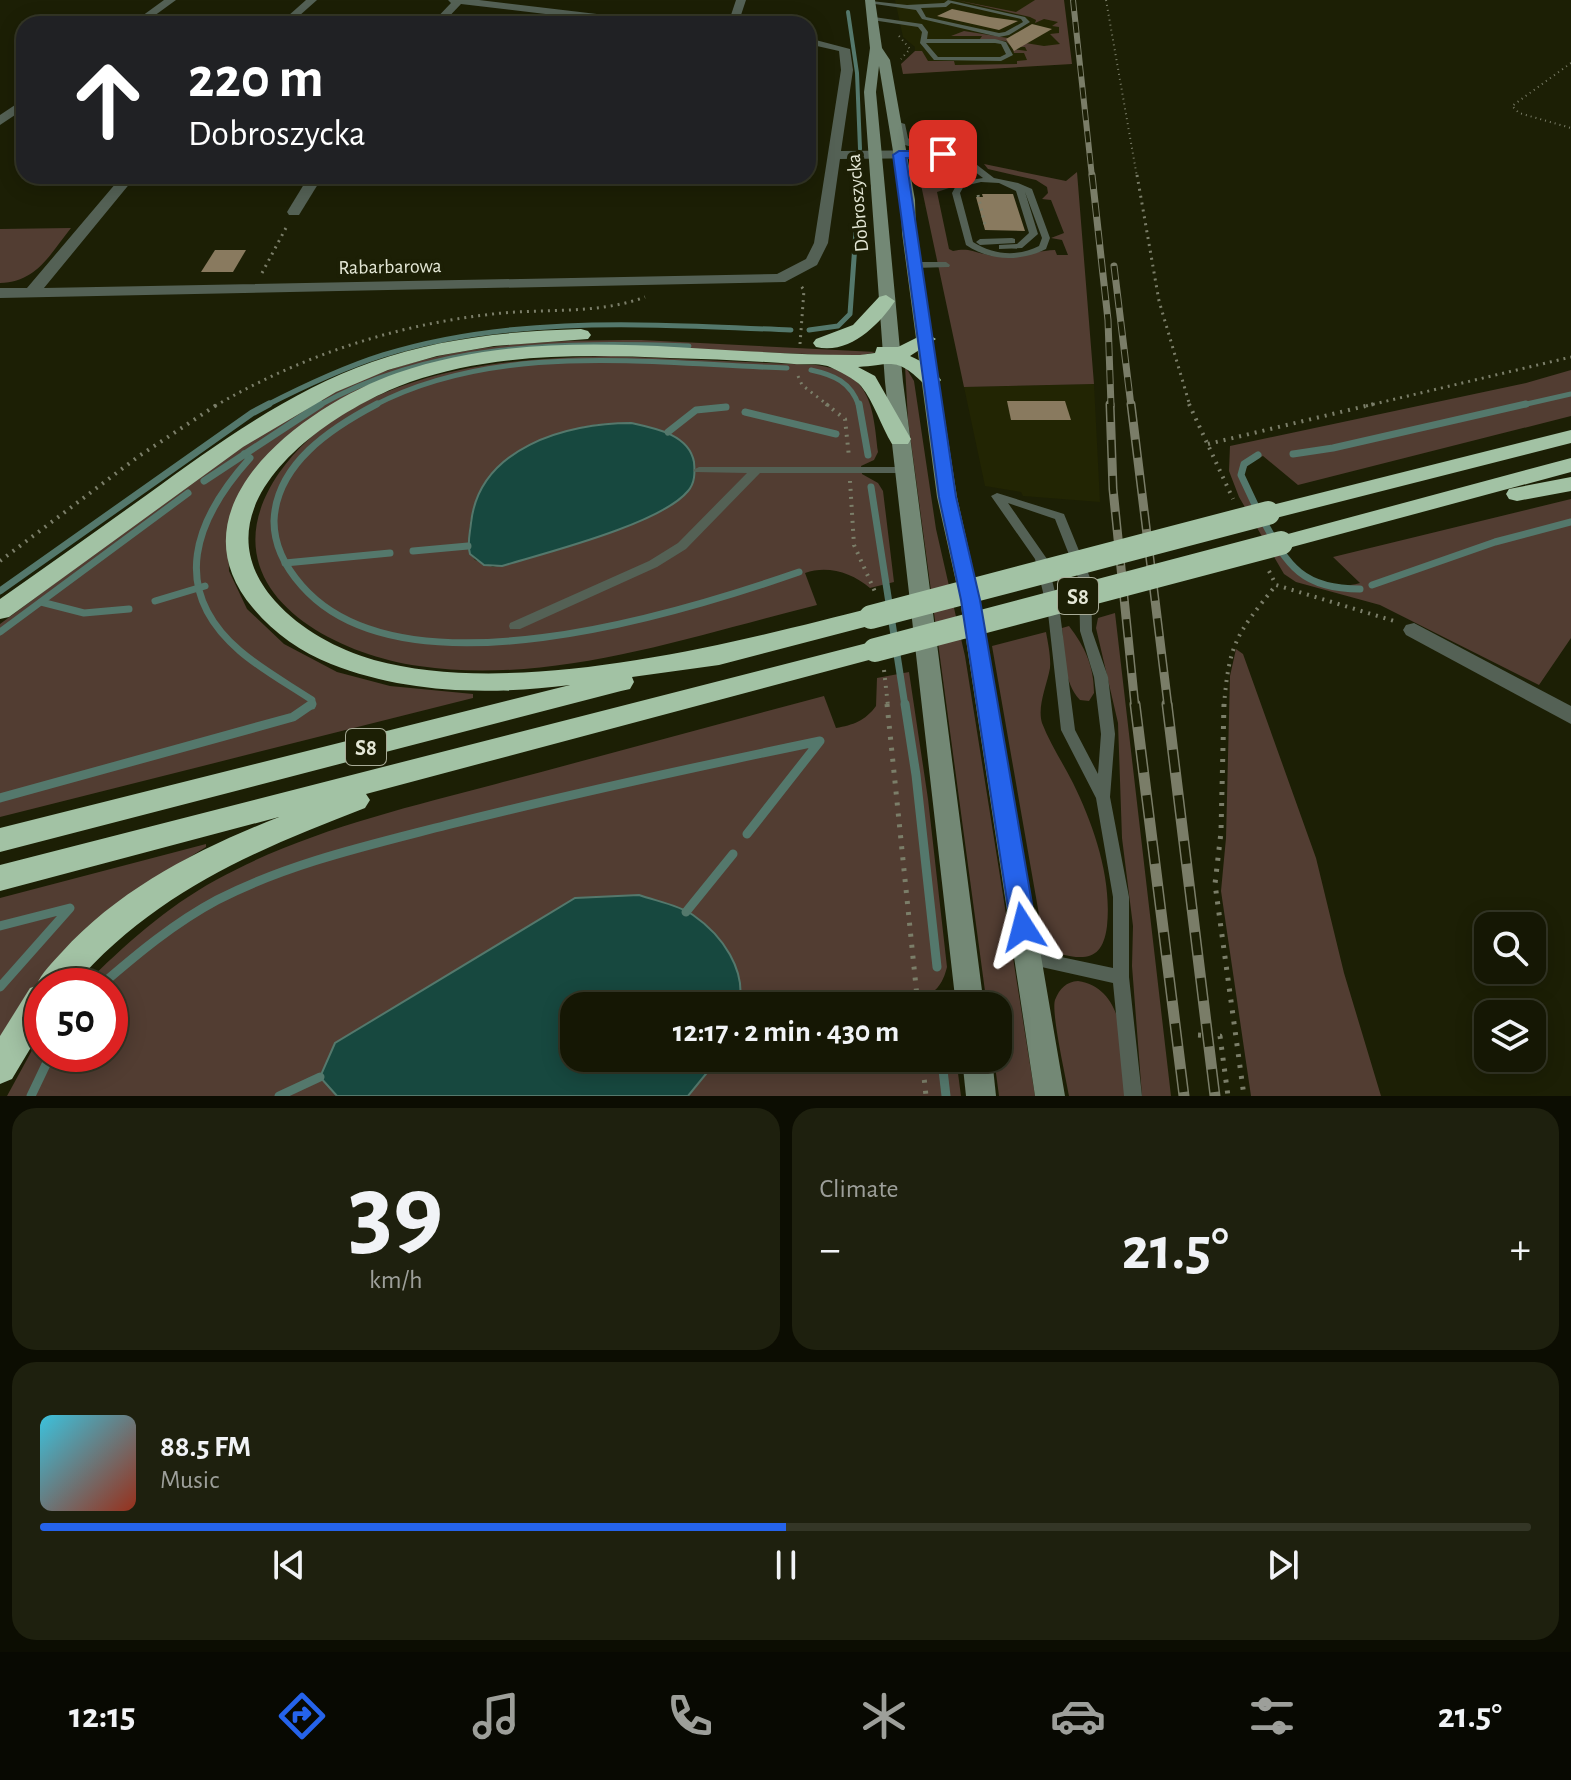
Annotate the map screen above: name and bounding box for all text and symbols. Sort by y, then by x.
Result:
icon: ahead [56,48,160,152]
text: 220 m [188,51,324,107]
text: Dobroszycka [188,116,366,152]
pin [909,120,977,188]
icon: arrive [921,132,965,176]
street label: Dobroszycka [844,153,872,253]
street label: Rabarbarowa [338,256,442,278]
road number: S8 [1058,578,1098,614]
road number: S8 [346,729,386,765]
position arrow [981,885,1065,969]
map controls [1474,912,1546,1072]
button: search [1474,912,1546,984]
speed limit sign: 50 [24,968,128,1072]
button: layers [1474,1000,1546,1072]
text: 12:17 · 2 min · 430 m [673,1017,899,1047]
text: 39 [348,1161,443,1265]
text: Climate [820,1176,898,1202]
text: 21.5° [1122,1220,1229,1280]
text: − [820,1228,841,1272]
text: + [1510,1228,1531,1272]
text: km/h [369,1267,423,1293]
text: 88.5 FM [160,1432,251,1462]
text: Music [160,1467,219,1493]
icon: previous [267,1543,311,1587]
icon: pause [764,1543,808,1587]
icon: next [1261,1543,1305,1587]
icon: directions [274,1688,330,1744]
icon: music [468,1688,524,1744]
icon: phone [662,1688,718,1744]
icon: climate [856,1688,912,1744]
icon: car [1050,1688,1106,1744]
icon: filters [1244,1688,1300,1744]
text: 12:15 [69,1698,136,1734]
text: 21.5° [1438,1698,1502,1734]

